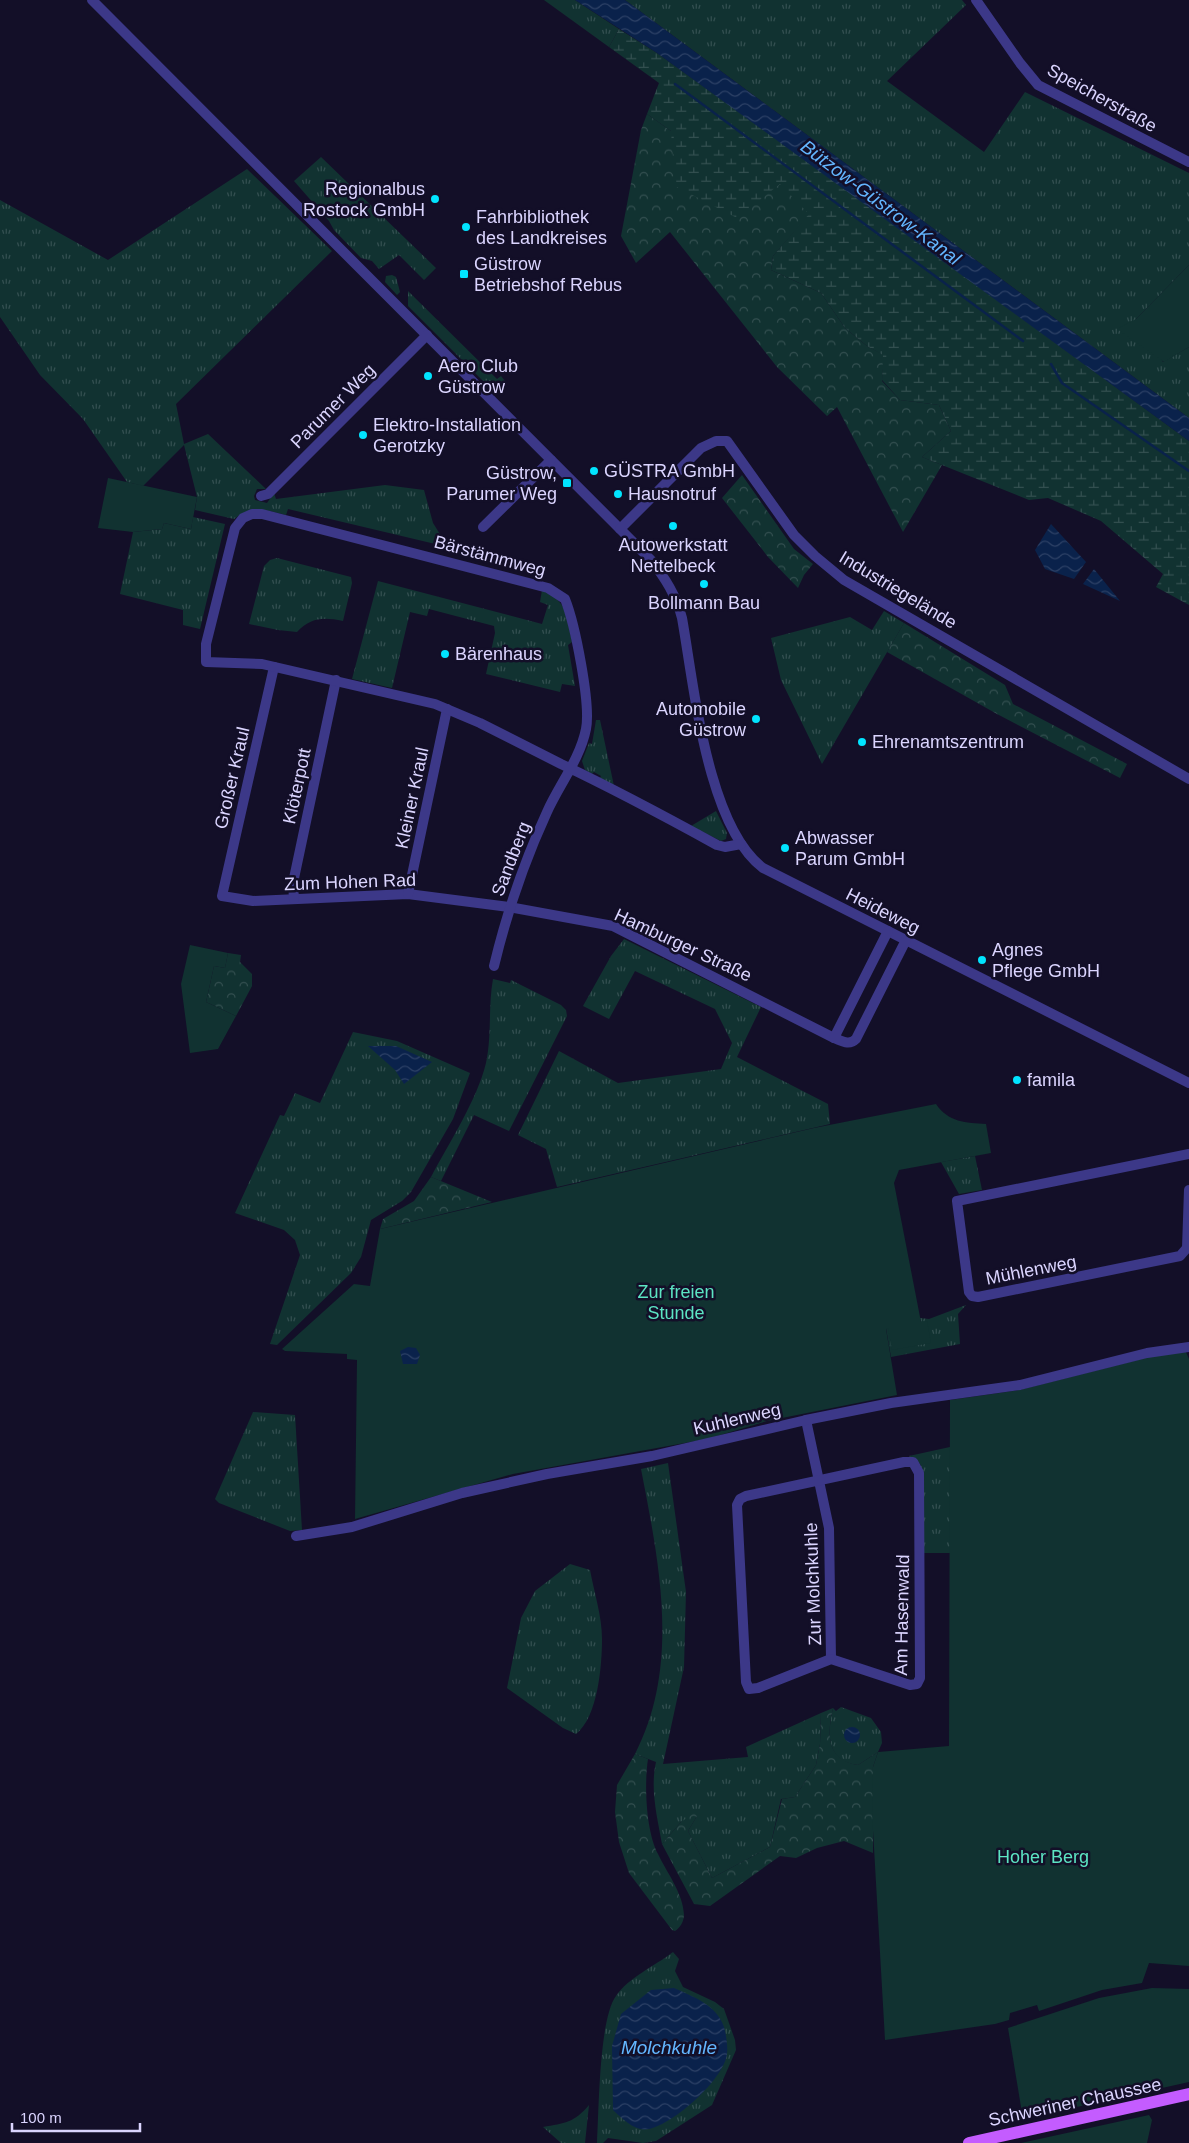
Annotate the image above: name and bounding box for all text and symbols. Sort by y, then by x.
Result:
street label: Speicherstraße [1044,60,1160,136]
water label: Bützow-Güstrow-Kanal [797,136,965,270]
place label: Regionalbus Rostock GmbH [303,179,425,220]
marker: Regionalbus Rostock GmbH [429,193,441,205]
place label: Fahrbibliothek des Landkreises [476,207,607,248]
marker: Fahrbibliothek des Landkreises [460,221,472,233]
place label: Güstrow Betriebshof Rebus [474,254,622,295]
marker: Güstrow Betriebshof Rebus [458,268,470,280]
place label: Aero Club Güstrow [438,356,518,397]
street label: Parumer Weg [287,360,379,452]
marker: Aero Club Güstrow [422,370,434,382]
place label: Elektro-Installation Gerotzky [373,415,521,456]
marker: Elektro-Installation Gerotzky [357,429,369,441]
place label: GÜSTRA GmbH [604,461,735,481]
place label: Güstrow, Parumer Weg [446,463,557,504]
marker: GÜSTRA GmbH [588,465,600,477]
marker: Güstrow, Parumer Weg [561,477,573,489]
place label: Hausnotruf [628,484,717,504]
marker: Hausnotruf [612,488,624,500]
marker: Autowerkstatt Nettelbeck [667,520,679,532]
street label: Bärstämmweg [432,531,548,581]
place label: Autowerkstatt Nettelbeck [618,535,728,576]
street label: Industriegelände [836,547,960,633]
marker: Bollmann Bau [698,578,710,590]
place label: Bollmann Bau [648,593,760,613]
place label: Bärenhaus [455,644,542,664]
marker: Bärenhaus [439,648,451,660]
place label: Automobile Güstrow [656,699,747,740]
marker: Automobile Güstrow [750,713,762,725]
street label: Großer Kraul [211,725,253,831]
place label: Ehrenamtszentrum [872,732,1024,752]
marker: Ehrenamtszentrum [856,736,868,748]
street label: Klöterpott [279,746,315,826]
street label: Kleiner Kraul [392,746,432,850]
street label: Sandberg [488,819,534,899]
place label: Abwasser Parum GmbH [795,828,905,869]
marker: Abwasser Parum GmbH [779,842,791,854]
street label: Zum Hohen Rad [284,870,416,894]
street label: Heideweg [843,884,923,938]
street label: Hamburger Straße [611,904,755,986]
place label: Agnes Pflege GmbH [992,940,1100,981]
marker: Agnes Pflege GmbH [976,954,988,966]
place label: famila [1027,1070,1076,1090]
marker: famila [1011,1074,1023,1086]
street label: Mühlenweg [984,1251,1078,1289]
park label: Zur freien Stunde [637,1282,715,1323]
street label: Kuhlenweg [691,1399,783,1439]
street label: Zur Molchkuhle [801,1522,825,1646]
street label: Am Hasenwald [891,1554,913,1676]
park label: Hoher Berg [997,1847,1089,1867]
water label: Molchkuhle [621,2037,717,2058]
street label: Schweriner Chaussee [987,2074,1163,2130]
scale bar [12,2100,140,2132]
text: 100 m [20,2109,62,2126]

